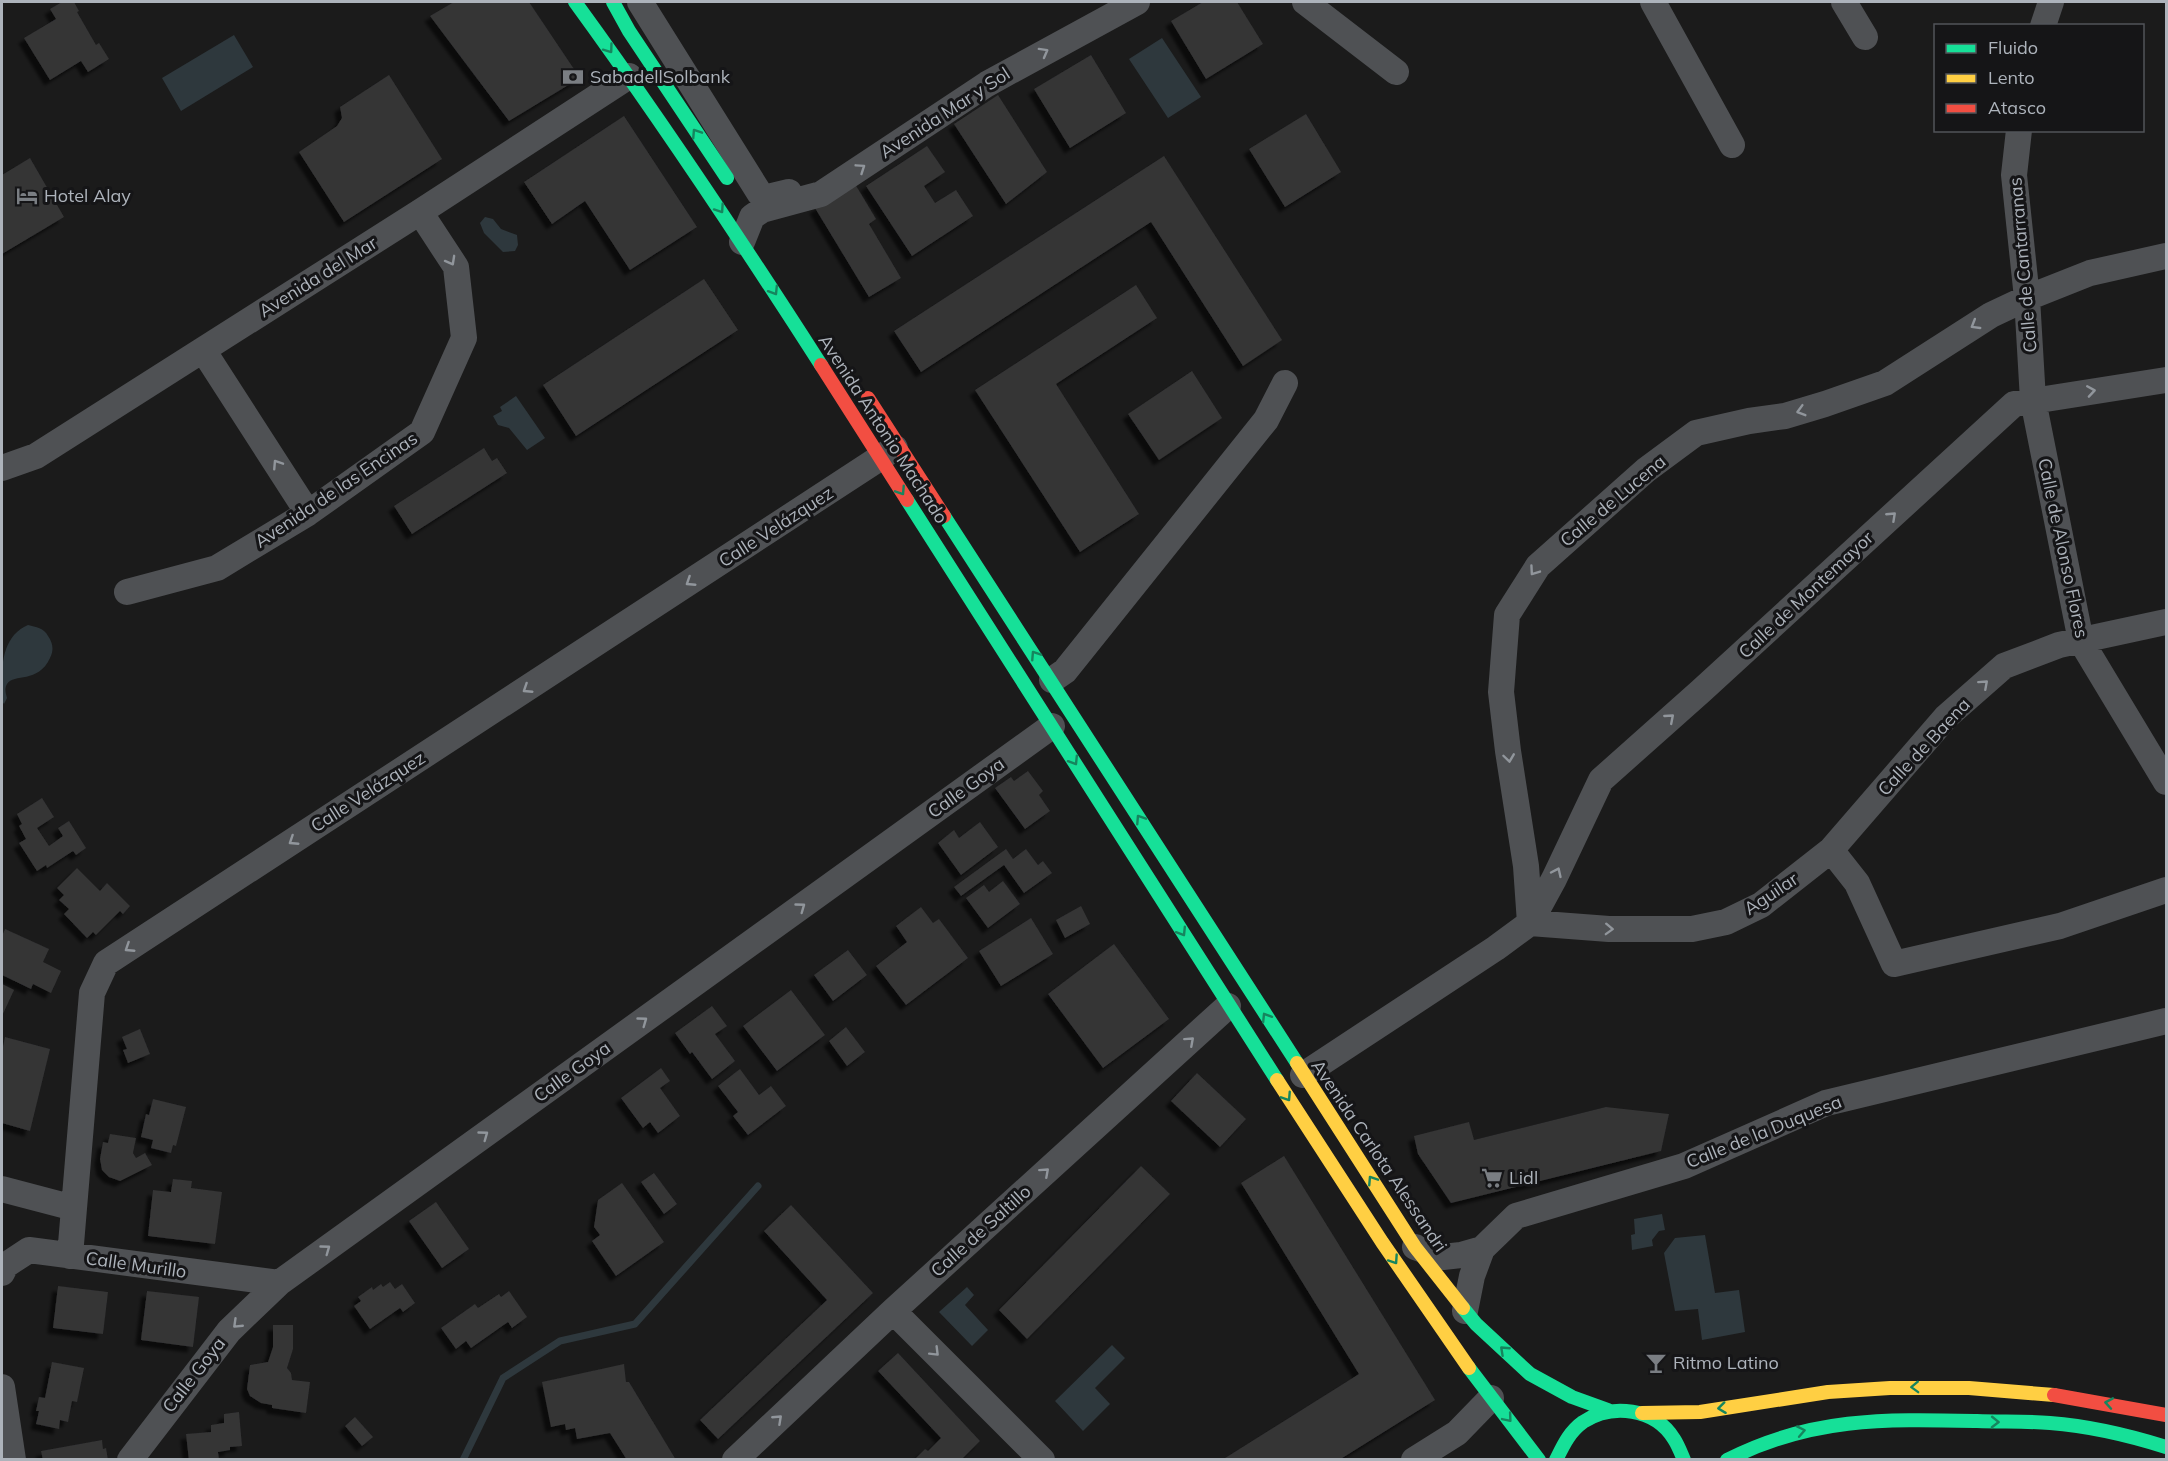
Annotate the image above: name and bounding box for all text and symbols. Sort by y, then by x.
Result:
legend [1934,24,2144,132]
text: Fluido [1988,36,2038,59]
one-way arrow [602,42,613,53]
one-way arrow [1037,48,1048,59]
street label: Avenida Mar y Sol [875,62,1014,163]
bank icon: SabadellSolbank [561,65,585,89]
place label: SabadellSolbank [590,65,731,88]
text: Lento [1988,66,2035,89]
text: Atasco [1988,96,2046,119]
one-way arrow [692,129,704,139]
one-way arrow [855,163,865,175]
street label: Calle de Cantarranas [2003,176,2042,354]
hotel icon: Hotel Alay [15,184,39,208]
place label: Hotel Alay [44,184,131,207]
one-way arrow [713,203,724,214]
street label: Avenida del Mar [254,231,382,322]
one-way arrow [444,255,455,266]
one-way arrow [766,285,777,296]
one-way arrow [1971,317,1981,329]
street label: Avenida Antonio Machado [814,330,953,528]
one-way arrow [2086,386,2095,398]
one-way arrow [1796,404,1807,416]
street label: Avenida de las Encinas [250,426,422,553]
street label: Calle de Lucena [1555,450,1670,552]
street label: Calle de Alonso Flores [2033,456,2094,640]
one-way arrow [272,460,284,470]
street label: Calle Velázquez [714,481,837,572]
one-way arrow [894,485,905,496]
one-way arrow [1885,512,1896,523]
street label: Calle de Montemayor [1733,526,1878,663]
one-way arrow [1530,565,1541,576]
one-way arrow [686,575,696,587]
one-way arrow [1031,651,1043,661]
one-way arrow [1977,680,1988,691]
one-way arrow [522,681,533,692]
street label: Calle de Baena [1872,693,1975,800]
one-way arrow [1664,714,1674,725]
street label: Calle Velázquez [306,746,429,837]
street label: Calle Goya [923,752,1009,823]
one-way arrow [1502,753,1514,762]
one-way arrow [1067,755,1078,766]
one-way arrow [1137,815,1148,826]
one-way arrow [289,834,300,845]
one-way arrow [1550,867,1562,878]
street label: Aguilar [1739,867,1803,920]
one-way arrow [794,903,805,914]
one-way arrow [1604,922,1613,935]
one-way arrow [1175,926,1186,937]
one-way arrow [125,940,136,951]
one-way arrow [1262,1012,1273,1023]
one-way arrow [636,1017,647,1028]
street label: Calle Goya [529,1036,615,1107]
one-way arrow [1183,1037,1193,1048]
street label: Avenida Carlota Alessandri [1306,1055,1452,1256]
one-way arrow [1280,1090,1291,1101]
street label: Calle de la Duquesa [1683,1090,1845,1173]
one-way arrow [478,1131,489,1142]
supermarket icon: Lidl [1480,1166,1504,1190]
place label: Lidl [1509,1166,1538,1189]
one-way arrow [1038,1169,1049,1180]
one-way arrow [1368,1176,1379,1187]
street label: Calle de Saltillo [926,1180,1036,1282]
one-way arrow [320,1245,331,1256]
street label: Calle Murillo [84,1246,188,1283]
one-way arrow [1387,1253,1398,1264]
one-way arrow [233,1317,243,1328]
street label: Calle Goya [157,1332,230,1417]
one-way arrow [927,1345,938,1356]
one-way arrow [1500,1346,1511,1357]
bar icon: Ritmo Latino [1644,1351,1668,1375]
place label: Ritmo Latino [1673,1351,1779,1374]
one-way arrow [1911,1381,1920,1394]
one-way arrow [2105,1397,2115,1410]
one-way arrow [1717,1402,1726,1414]
one-way arrow [1500,1411,1511,1422]
one-way arrow [1991,1415,2000,1428]
one-way arrow [771,1416,782,1427]
one-way arrow [1796,1425,1806,1438]

